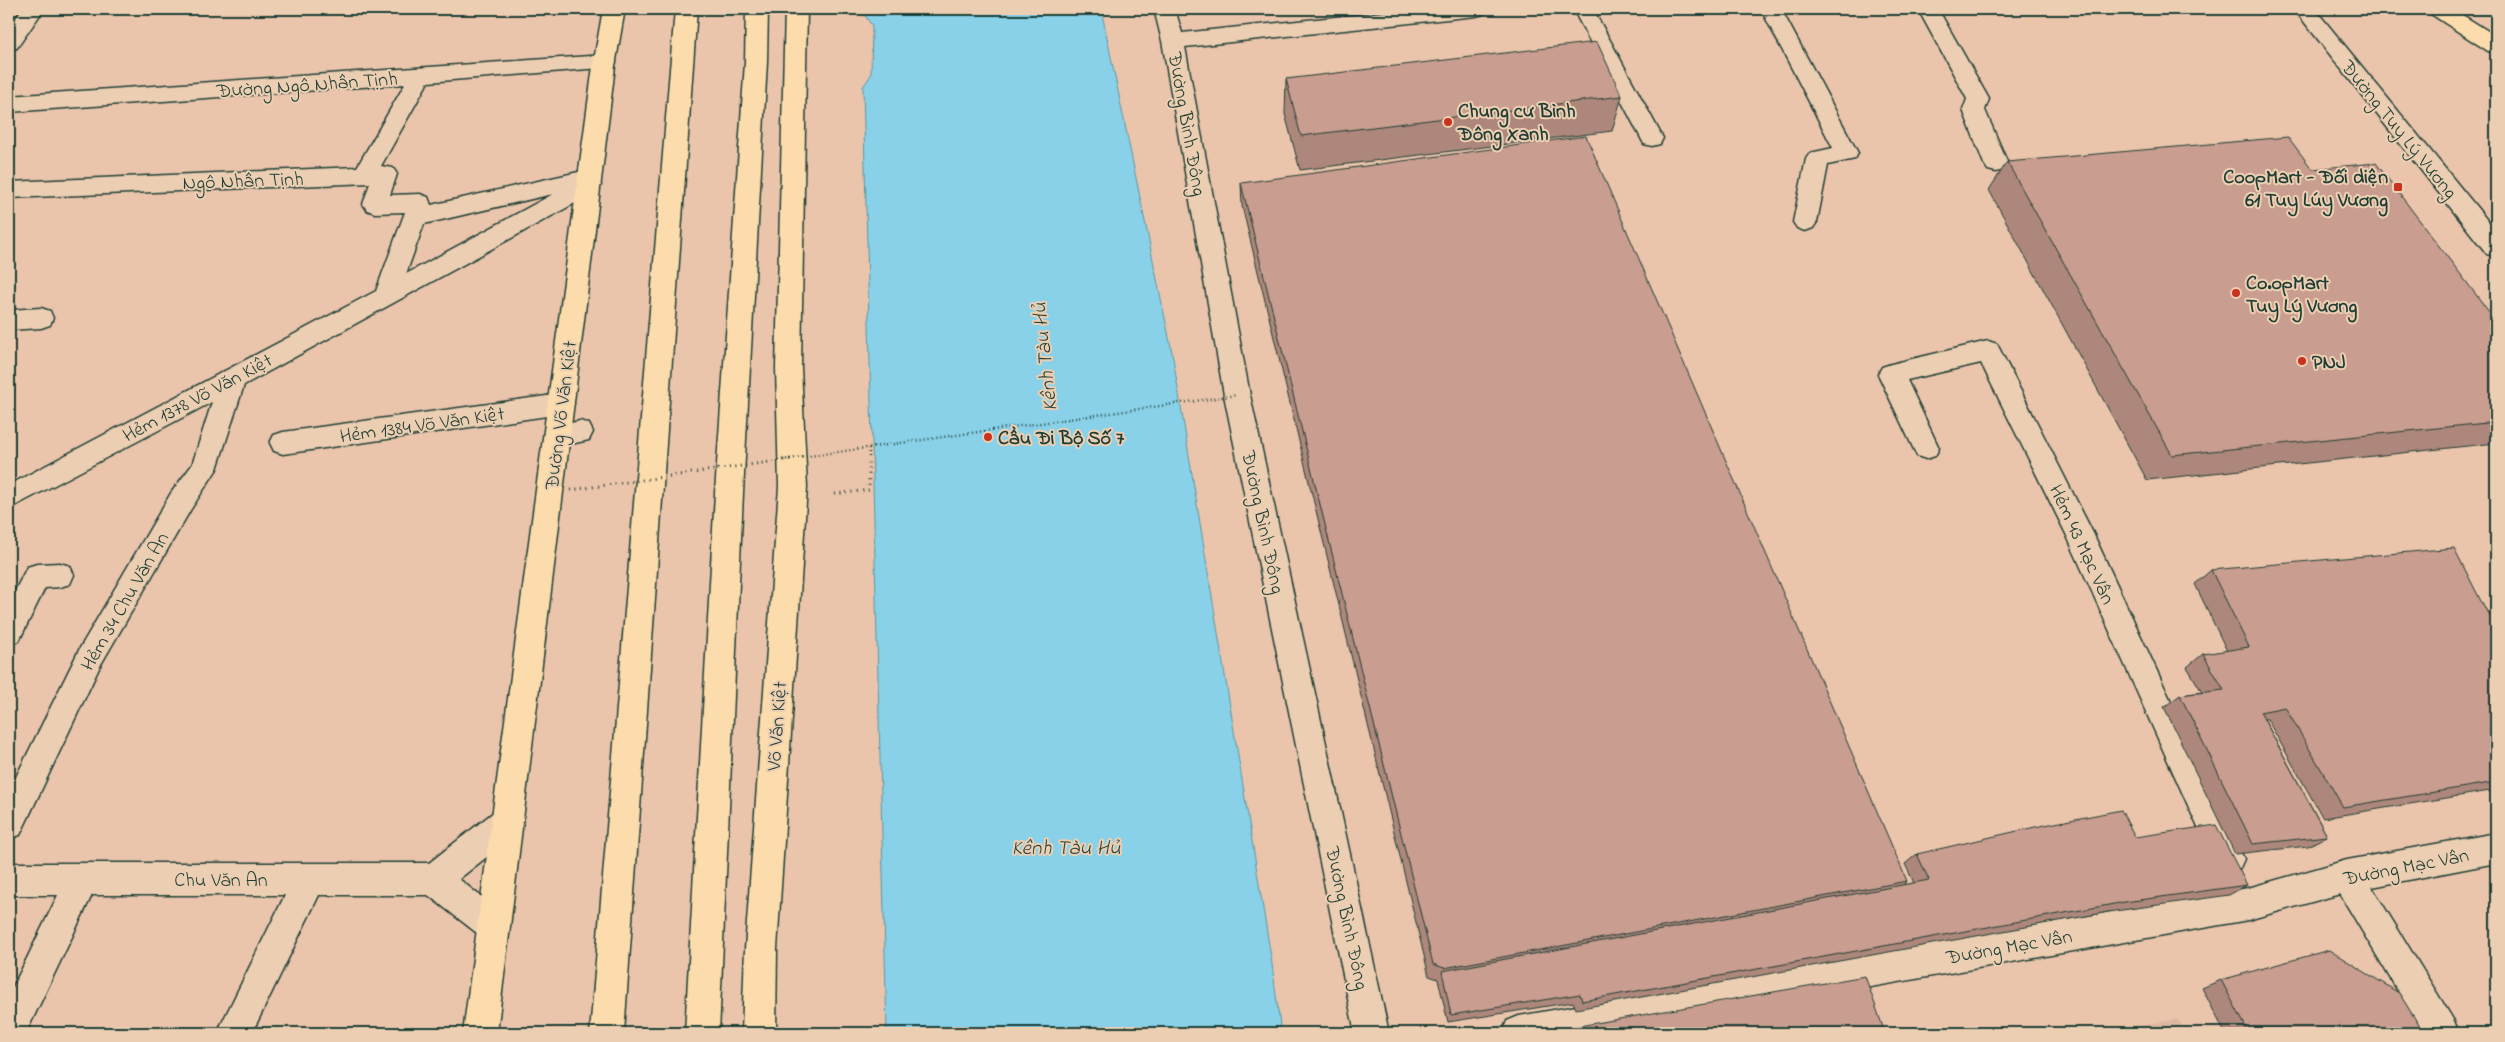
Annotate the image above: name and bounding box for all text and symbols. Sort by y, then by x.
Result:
street label: Đường Bình Đông [1157,49,1212,199]
street label: Đường Tuy Lý Vương [2331,54,2463,207]
street label: Đường Ngô Nhân Tịnh [215,66,399,108]
place label: Chung cư Bình Đông Xanh [1457,98,1575,151]
marker: Chung cư Bình Đông Xanh [1442,116,1454,128]
place label: CoopMart - Đối diện 61 Tuy Lúy Vương [2223,164,2388,217]
street label: Ngô Nhân Tịnh [182,166,304,200]
marker: CoopMart - Đối diện 61 Tuy Lúy Vương [2392,181,2404,193]
place label: Co.opMart Tuy Lý Vương [2246,270,2357,323]
marker: Co.opMart Tuy Lý Vương [2230,287,2242,299]
water label: Kênh Tàu Hủ [1025,301,1067,413]
street label: Đường Võ Văn Kiệt [539,339,587,493]
street label: Hẻm 1378 Võ Văn Kiệt [118,347,279,451]
place label: PNJ [2312,349,2346,378]
marker: PNJ [2296,355,2308,367]
street label: Hẻm 1384 Võ Văn Kiệt [338,401,507,452]
place label: Cầu Đi Bộ Số 7 [998,425,1125,454]
marker: Cầu Đi Bộ Số 7 [982,431,994,443]
street label: Đường Bình Đông [1231,447,1291,597]
street label: Hẻm 43 Mạc Vân [2040,480,2121,610]
street label: Hẻm 34 Chu Văn An [75,527,178,677]
street label: Võ Văn Kiệt [761,680,796,773]
water label: Kênh Tàu Hủ [1011,834,1121,864]
street label: Đường Mạc Vân [2340,842,2472,896]
street label: Đường Bình Đông [1315,843,1375,993]
street label: Chu Văn An [174,867,268,896]
street label: Đường Mạc Vân [1943,923,2075,975]

